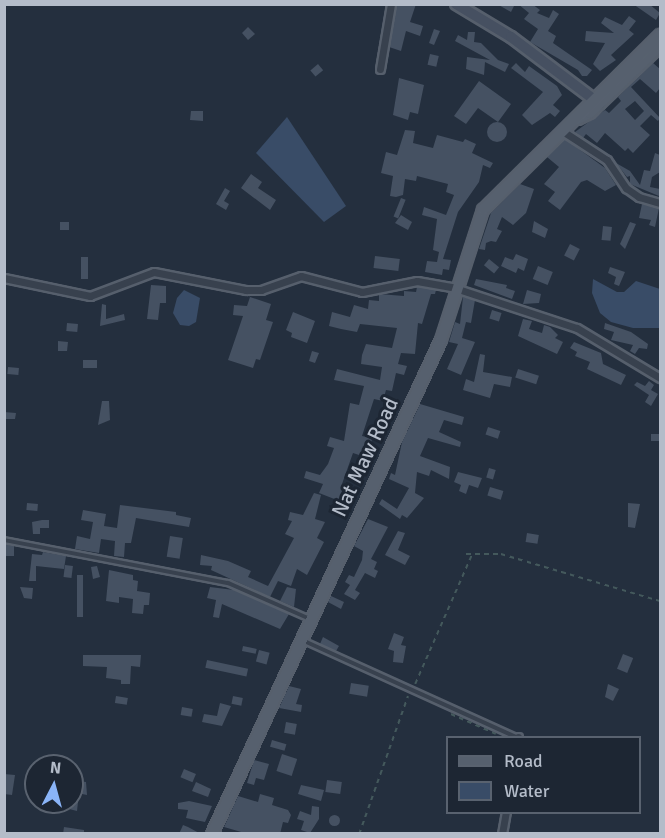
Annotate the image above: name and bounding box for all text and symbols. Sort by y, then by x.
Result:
street label: Nat Maw Road [326,393,404,521]
legend [446,736,641,814]
text: Road [504,750,543,772]
north arrow [24,754,84,814]
text: N [49,758,62,779]
text: Water [504,780,549,802]

